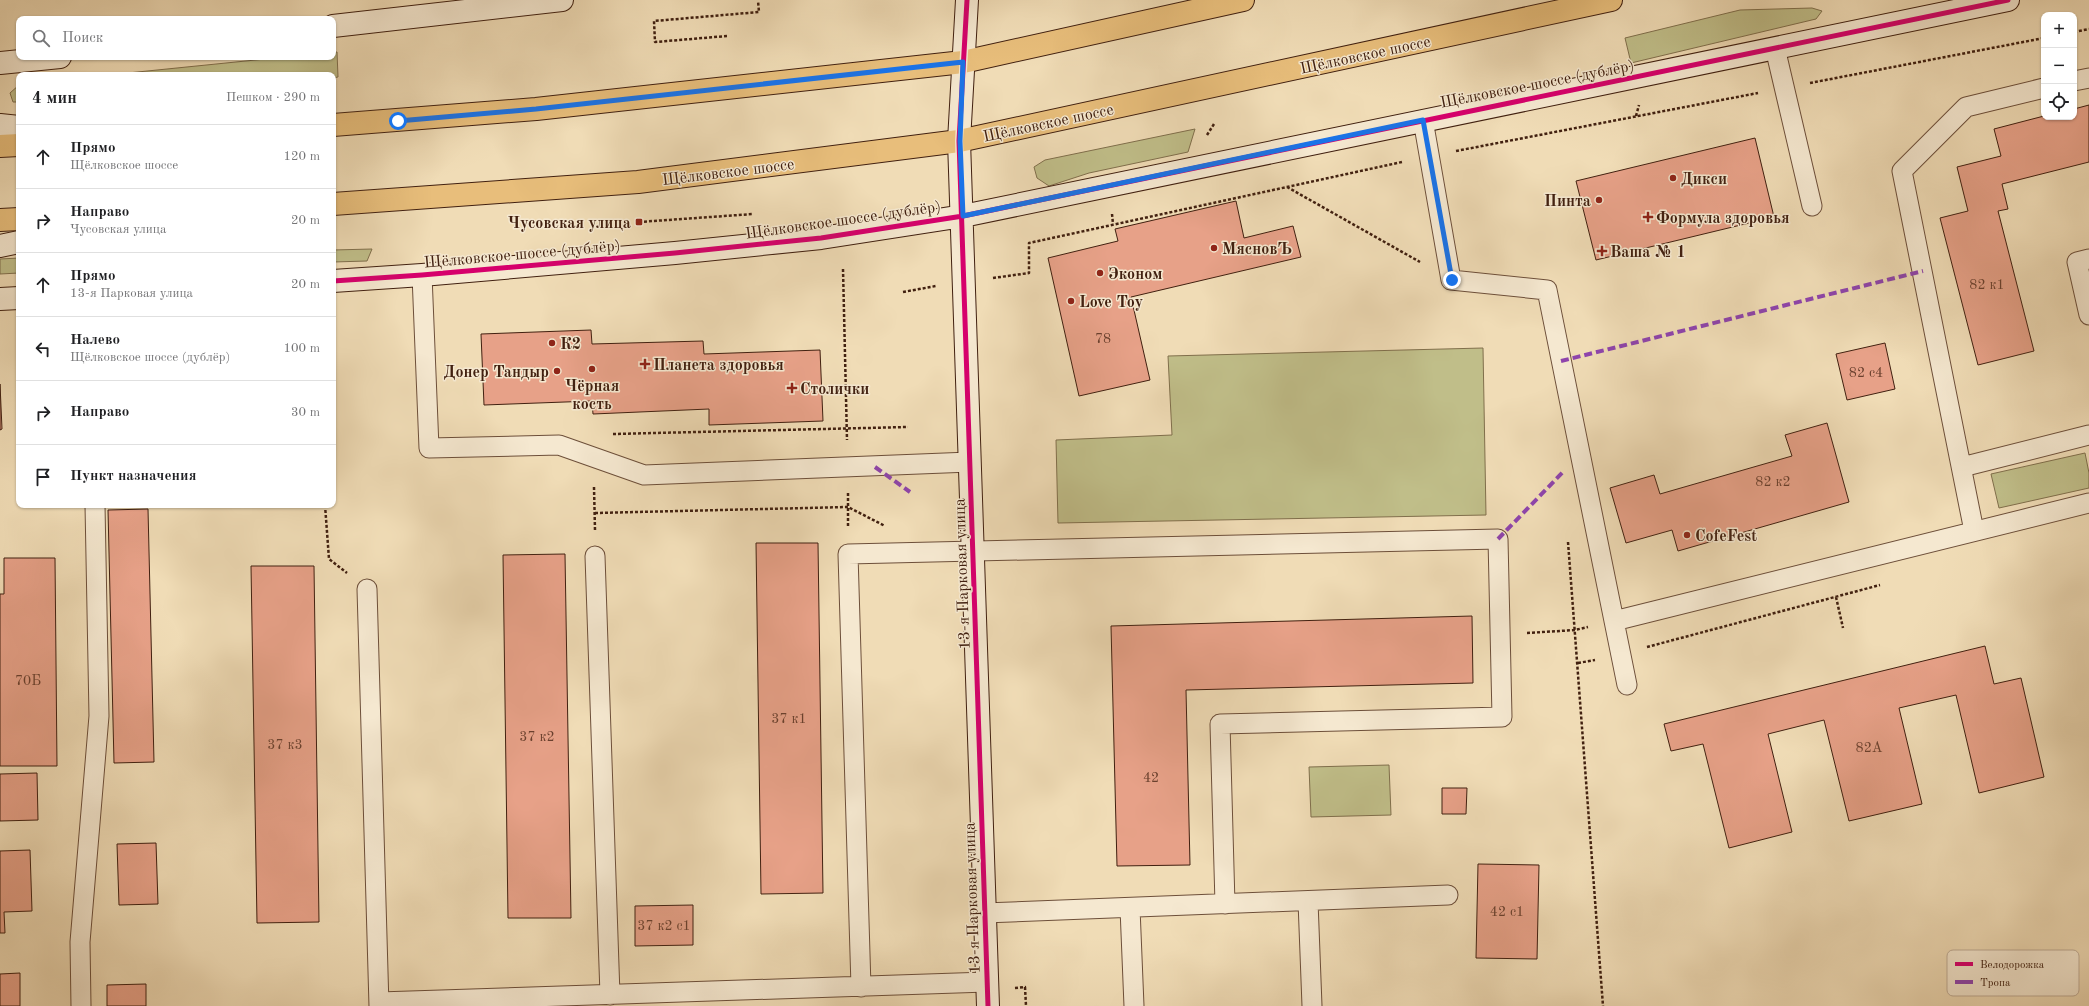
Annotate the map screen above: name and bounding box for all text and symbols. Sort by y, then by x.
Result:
map controls [2041,12,2077,120]
button: + [2041,12,2077,48]
search box [16,16,336,60]
icon: search [30,27,52,49]
text: Поиск [62,31,103,46]
street label: Щёлковское шоссе [1299,34,1432,78]
button: − [2041,48,2077,84]
street label: Щёлковское шоссе (дублёр) [1439,57,1636,112]
button: locate [2041,84,2077,120]
text: 4 мин [32,90,77,107]
text: Пешком · 290 m [226,91,320,104]
street label: Щёлковское шоссе [982,102,1115,146]
route start [389,112,407,130]
text: Прямо [70,141,116,156]
icon: ahead [32,146,54,168]
text: 120 m [283,150,320,163]
street label: Щёлковское шоссе [661,157,795,189]
text: Щёлковское шоссе [70,159,178,172]
place label: Дикси [1681,172,1727,188]
marker: Дикси [1668,173,1678,183]
place label: Пинта [1544,194,1591,210]
marker: Пинта [1594,195,1604,205]
street label: Щёлковское шоссе (дублёр) [744,198,942,243]
text: Направо [70,205,129,220]
icon: right [32,210,54,232]
place label: Формула здоровья [1656,211,1790,227]
marker: Формула здоровья [1643,212,1653,222]
text: 20 m [291,214,320,227]
place label: Чусовская улица [508,216,631,232]
marker: Чусовская улица [634,217,644,227]
text: Чусовская улица [70,223,166,236]
street label: Щёлковское шоссе (дублёр) [423,237,621,272]
place label: МясновЪ [1222,242,1292,258]
marker: МясновЪ [1209,243,1219,253]
place label: Ваша № 1 [1610,245,1686,261]
marker: Ваша № 1 [1597,246,1607,256]
place label: Эконом [1108,267,1163,283]
marker: Эконом [1095,268,1105,278]
text: Прямо [70,269,116,284]
route end [1443,271,1461,289]
icon: ahead [32,274,54,296]
text: 20 m [291,278,320,291]
house number: 82 к1 [1969,278,2005,292]
text: 13-я Парковая улица [70,287,193,300]
place label: Love Toy [1079,295,1143,311]
marker: Love Toy [1066,296,1076,306]
house number: 78 [1095,332,1111,346]
text: Налево [70,333,120,348]
place label: К2 [560,337,581,353]
icon: left [32,338,54,360]
marker: К2 [547,338,557,348]
text: 100 m [283,342,320,355]
text: Щёлковское шоссе (дублёр) [70,351,230,364]
place label: Планета здоровья [653,358,784,374]
marker: Планета здоровья [640,359,650,369]
marker: Чёрная кость [587,364,597,374]
place label: Донер Тандыр [444,365,549,381]
marker: Донер Тандыр [552,366,562,376]
house number: 82 c4 [1849,366,1883,380]
place label: Чёрная кость [565,379,619,413]
place label: Столички [800,382,869,398]
marker: Столички [787,383,797,393]
icon: right [32,402,54,424]
text: Направо [70,405,129,420]
text: 30 m [291,406,320,419]
icon: arrive [32,466,54,488]
text: Пункт назначения [70,469,197,484]
house number: 82 к2 [1755,475,1791,489]
street label: 13-я Парковая улица [952,498,974,650]
place label: CofeFest [1695,529,1757,545]
marker: CofeFest [1682,530,1692,540]
house number: 70Б [15,674,41,688]
house number: 37 к1 [771,712,807,726]
house number: 37 к2 [519,730,555,744]
house number: 37 к3 [267,738,303,752]
house number: 82А [1856,741,1883,755]
house number: 42 [1143,771,1159,785]
street label: 13-я Парковая улица [962,822,984,974]
house number: 42 с1 [1490,905,1524,919]
house number: 37 к2 с1 [637,919,691,933]
legend [1947,950,2079,996]
text: Велодорожка [1980,960,2045,971]
text: Тропа [1980,978,2011,989]

